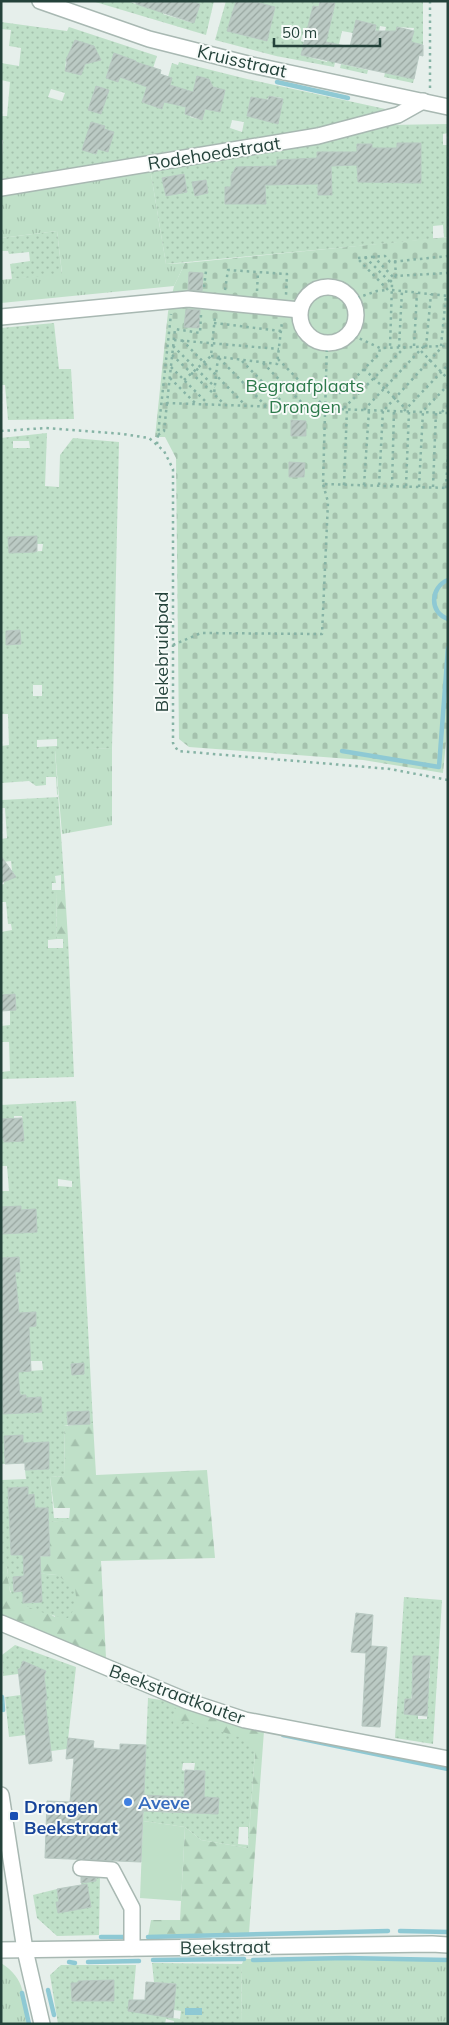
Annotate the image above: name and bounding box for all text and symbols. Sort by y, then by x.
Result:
scale bar [274,15,380,47]
text: 50 m [282,23,317,42]
street label: Kruisstraat [195,40,289,82]
street label: Rodehoedstraat [146,131,282,175]
park label: Begraafplaats Drongen [246,374,365,418]
street label: Blekebruidpad [150,592,173,712]
street label: Beekstraatkouter [106,1659,248,1729]
place label: Aveve [138,1791,190,1814]
place label: Drongen Beekstraat [24,1795,118,1839]
marker: Aveve [122,1796,134,1808]
marker: Drongen Beekstraat [8,1810,20,1822]
street label: Beekstraat [180,1935,270,1959]

